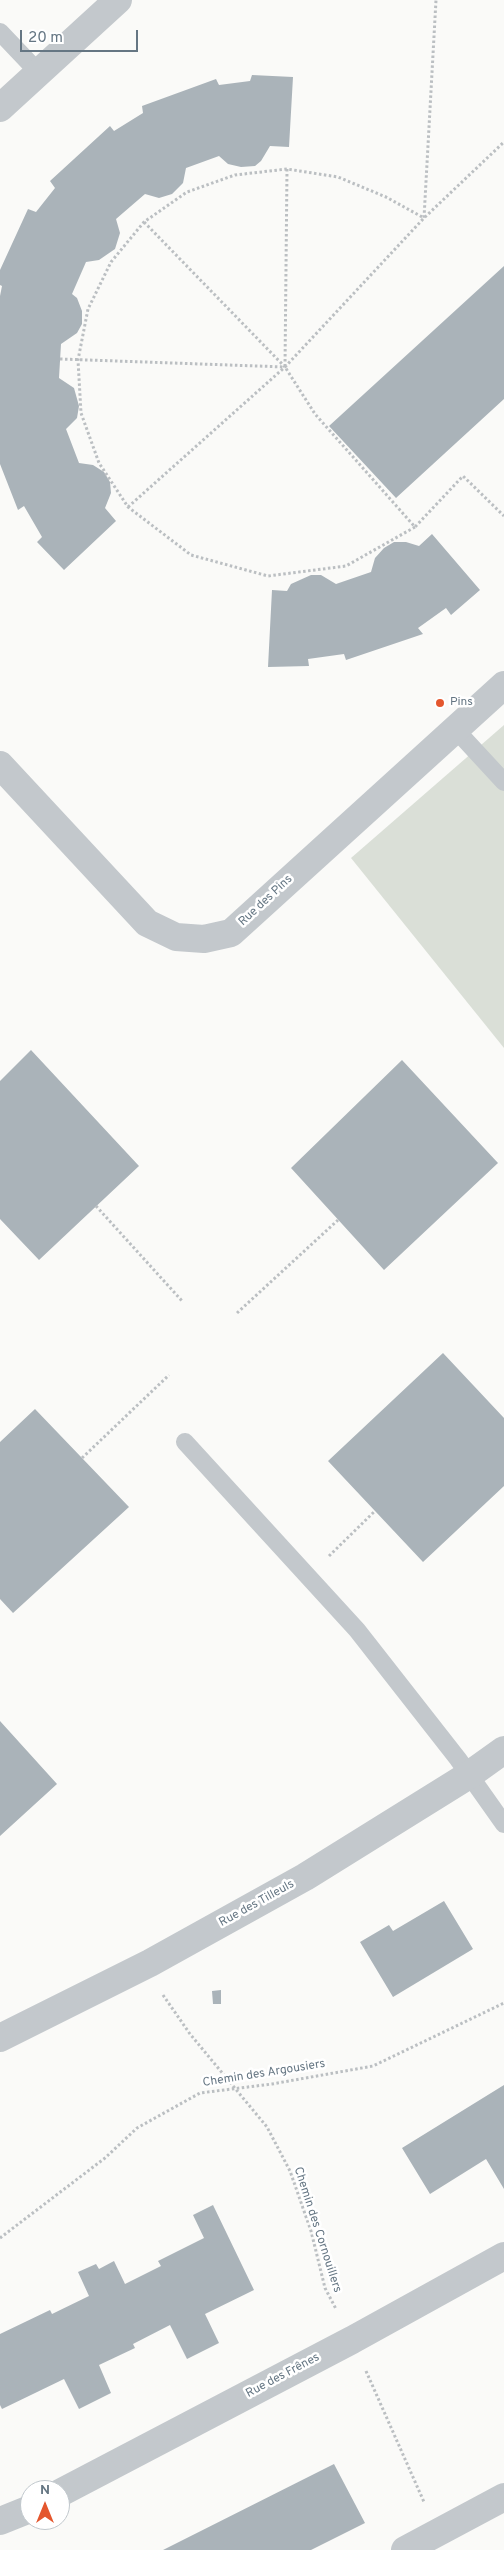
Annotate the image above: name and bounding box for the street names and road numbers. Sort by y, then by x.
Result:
street label: Rue des Pins [236,872,296,930]
street label: Rue des Tilleuls [217,1877,297,1931]
street label: Chemin des Argousiers [202,2057,326,2091]
street label: Chemin des Cornouillers [290,2165,344,2295]
street label: Rue des Frênes [244,2351,322,2401]

